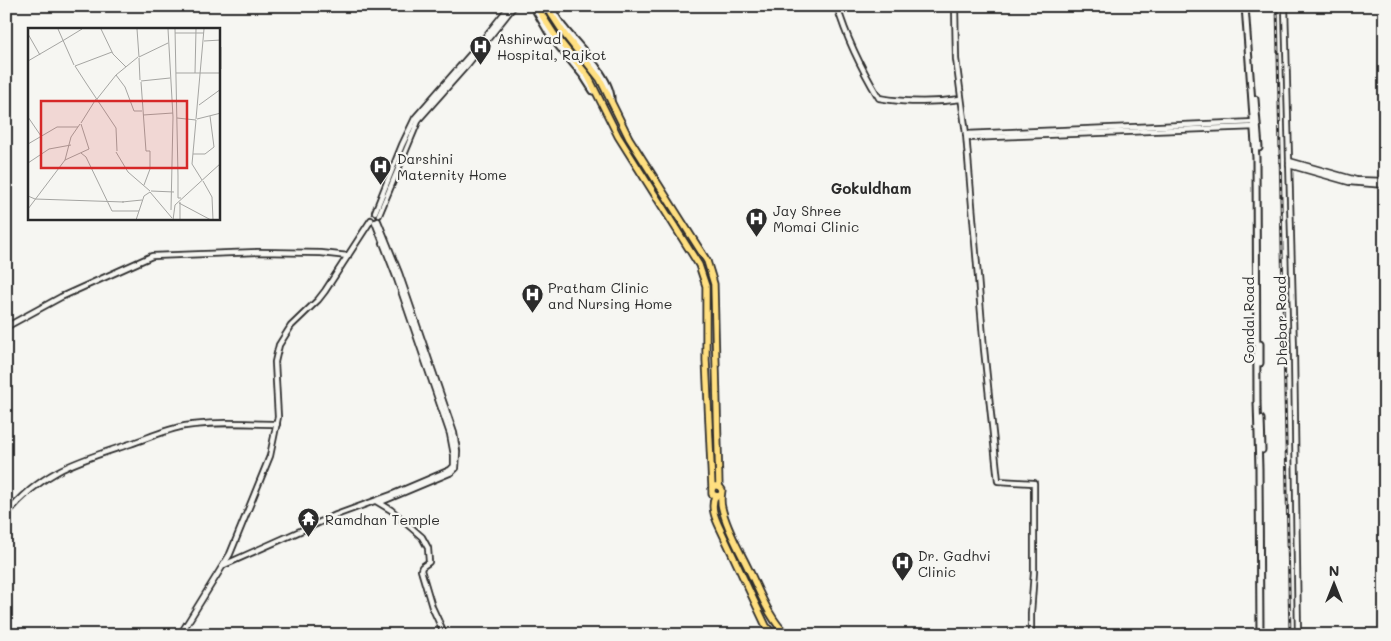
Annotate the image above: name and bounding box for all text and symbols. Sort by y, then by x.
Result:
inset map [28,28,220,220]
place label: Ashirwad Hospital, Rajkot [497,29,606,64]
hospital icon: Ashirwad Hospital, Rajkot [469,34,493,65]
place label: Darshini Maternity Home [397,149,507,184]
hospital icon: Darshini Maternity Home [369,154,393,185]
district label: Gokuldham [831,178,911,198]
place label: Jay Shree Momai Clinic [773,201,859,236]
hospital icon: Jay Shree Momai Clinic [745,206,769,237]
street label: Gondal Road [1239,276,1258,363]
street label: Dhebar Road [1271,276,1291,366]
place label: Pratham Clinic and Nursing Home [548,278,672,313]
hospital icon: Pratham Clinic and Nursing Home [520,283,544,314]
temple icon: Ramdhan Temple [297,507,321,538]
place label: Ramdhan Temple [325,510,440,529]
place label: Dr. Gadhvi Clinic [918,546,991,581]
hospital icon: Dr. Gadhvi Clinic [890,551,914,582]
north arrow [1308,558,1358,608]
text: N [1329,561,1339,580]

